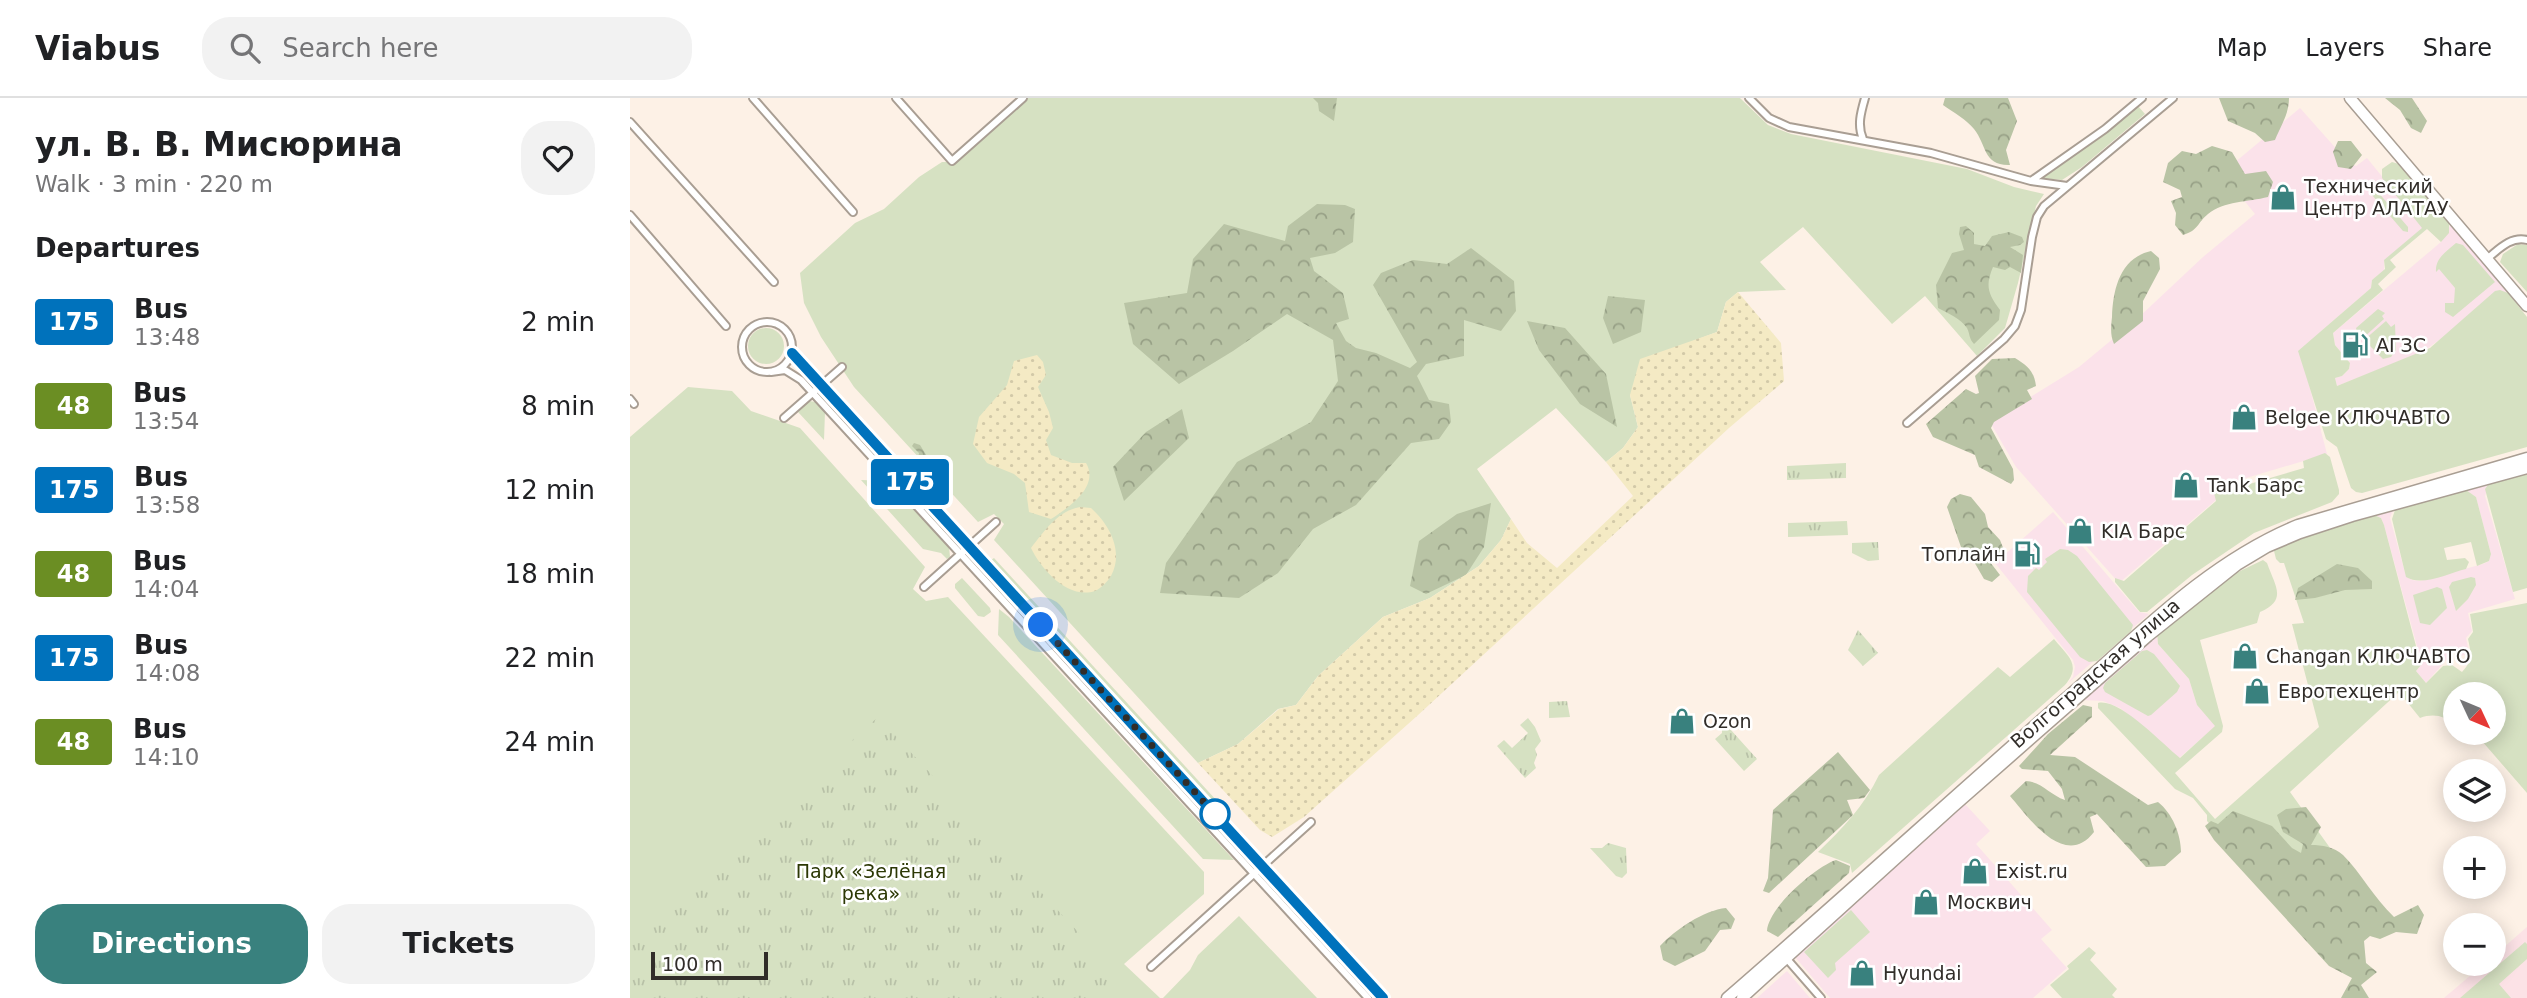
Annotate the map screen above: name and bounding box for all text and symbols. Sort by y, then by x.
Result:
search box [202,17,692,80]
text: Viabus [35,29,160,68]
icon: search [226,29,264,67]
text: Search here [282,33,438,63]
text: Map [2217,34,2267,62]
text: Layers [2305,34,2385,62]
text: Share [2423,34,2492,62]
button: heart [521,121,595,195]
text: ул. В. В. Мисюрина [35,125,402,164]
text: Walk · 3 min · 220 m [35,171,273,197]
place label: Технический Центр АЛАТАУ [2303,175,2449,219]
shop icon: Технический Центр АЛАТАУ [2268,182,2298,212]
text: Departures [35,233,200,263]
text: Bus [134,294,188,324]
text: 2 min [521,307,595,337]
text: 175 [49,308,99,336]
text: 13:48 [134,324,200,350]
fuel station icon: АГЗС [2340,330,2370,360]
place label: АГЗС [2376,334,2426,356]
text: Bus [133,378,187,408]
text: 8 min [521,391,595,421]
text: 48 [57,392,90,420]
shop icon: Belgee КЛЮЧАВТО [2229,402,2259,432]
place label: Belgee КЛЮЧАВТО [2265,406,2450,428]
text: 13:54 [133,408,199,434]
line badge: 175 [870,459,950,505]
text: Bus [134,462,188,492]
text: 175 [885,468,935,496]
shop icon: Tank Барс [2171,470,2201,500]
place label: Tank Барс [2206,474,2303,496]
text: 12 min [505,475,595,505]
text: 175 [49,476,99,504]
text: 13:58 [134,492,200,518]
shop icon: KIA Барс [2065,516,2095,546]
place label: KIA Барс [2101,520,2185,542]
fuel station icon: Топлайн [2012,539,2042,569]
place label: Топлайн [1921,543,2006,565]
text: Bus [133,546,187,576]
text: 18 min [505,559,595,589]
text: 48 [57,560,90,588]
text: 14:04 [133,576,199,602]
street label: Волгоградская улица [2006,594,2184,752]
your location [1023,607,1058,642]
text: Bus [134,630,188,660]
shop icon: Changan КЛЮЧАВТО [2230,641,2260,671]
text: 22 min [505,643,595,673]
text: 175 [49,644,99,672]
place label: Changan КЛЮЧАВТО [2266,645,2471,667]
text: 14:08 [134,660,200,686]
shop icon: Евротехцентр [2242,676,2272,706]
place label: Евротехцентр [2278,680,2419,702]
north arrow [2443,682,2506,746]
map controls [2443,682,2506,976]
shop icon: Ozon [1667,706,1697,736]
place label: Ozon [1703,710,1752,732]
text: Bus [133,714,187,744]
text: 24 min [505,727,595,757]
text: 48 [57,728,90,756]
text: 14:10 [133,744,199,770]
button: layers [2443,759,2506,822]
unlabelled marker [1200,799,1230,829]
button: + [2443,836,2506,899]
shop icon: Exist.ru [1960,856,1990,886]
park label: Парк «Зелёная река» [796,860,946,904]
place label: Exist.ru [1996,860,2068,882]
shop icon: Москвич [1911,887,1941,917]
place label: Москвич [1947,891,2032,913]
button: Directions [35,904,308,984]
button: Tickets [322,904,595,984]
button: − [2443,913,2506,976]
scale bar [651,949,768,981]
text: 100 m [662,953,723,975]
shop icon: Hyundai [1847,958,1877,988]
place label: Hyundai [1883,962,1962,984]

